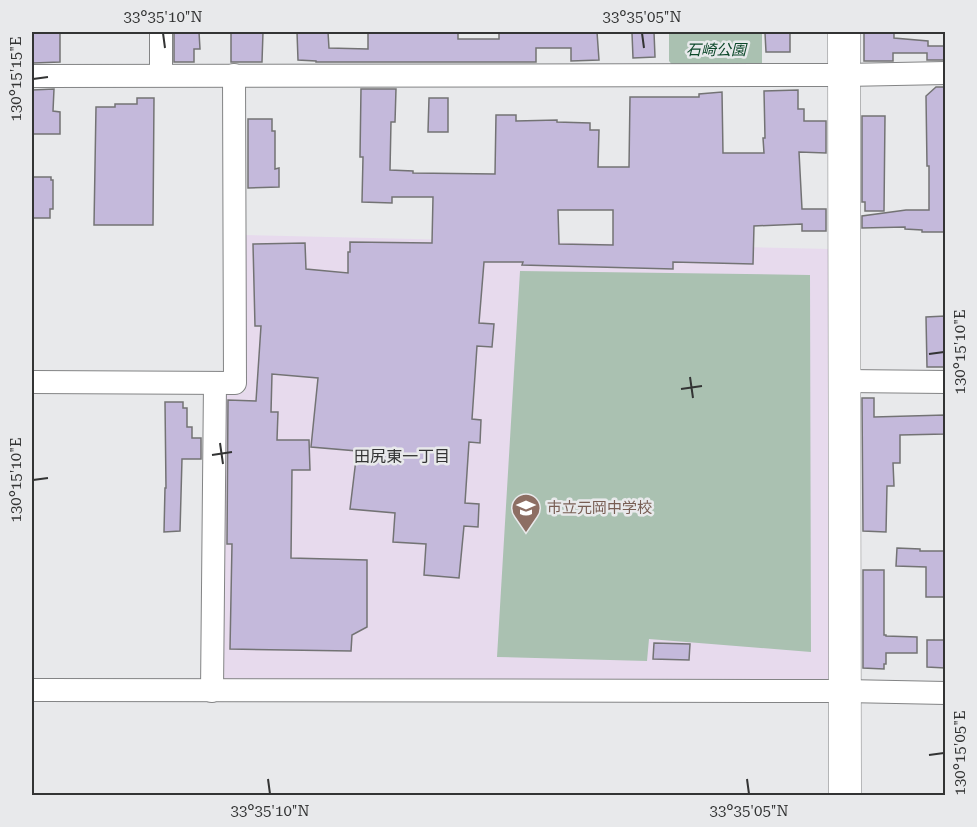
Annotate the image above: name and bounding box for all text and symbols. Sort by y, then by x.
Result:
text: 33°35'10"N [123,8,203,26]
text: 33°35'05"N [602,8,682,26]
text: 130°15'15"E [7,36,25,122]
park label: 石崎公園 [686,41,748,59]
text: 130°15'10"E [951,309,969,395]
text: 130°15'10"E [7,437,25,523]
district label: 田尻東一丁目 [354,447,450,466]
school or university icon: 市立元岡中学校 [510,492,542,534]
place label: 市立元岡中学校 [547,499,652,517]
text: 130°15'05"E [951,710,969,796]
text: 33°35'10"N [230,802,310,820]
text: 33°35'05"N [709,802,789,820]

